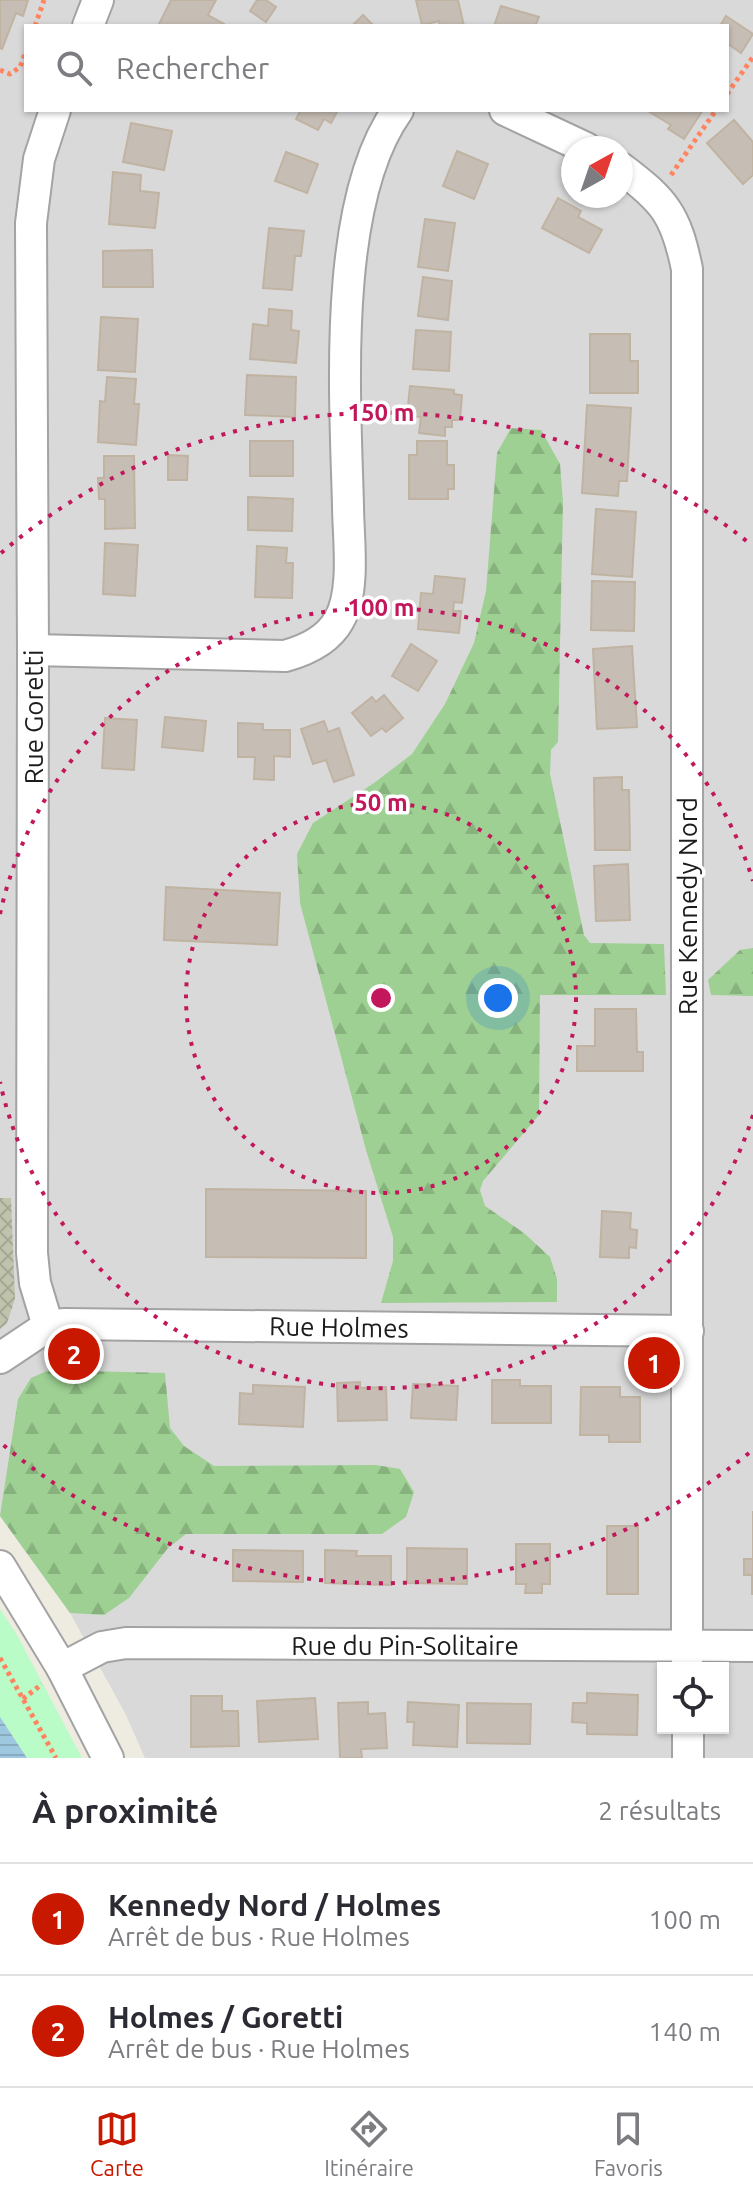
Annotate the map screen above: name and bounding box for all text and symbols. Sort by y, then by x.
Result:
search box [24,24,729,112]
icon: search [52,46,96,90]
text: Rechercher [116,51,269,85]
north arrow [561,136,633,208]
text: 150 m [348,399,414,426]
text: 100 m [348,594,414,621]
street label: Rue Goretti [19,650,48,784]
text: 50 m [354,789,408,816]
street label: Rue Kennedy Nord [673,797,702,1015]
your location [478,978,518,1018]
centre of rings [367,984,395,1012]
street label: Rue Holmes [269,1311,409,1343]
pin: 2 [48,1324,100,1384]
pin: 1 [628,1333,680,1393]
street label: Rue du Pin-Solitaire [291,1631,519,1660]
map controls [657,1662,729,1734]
button: locate [657,1662,729,1734]
text: À proximité [32,1791,218,1829]
text: 2 résultats [598,1796,721,1825]
text: Kennedy Nord / Holmes [108,1888,441,1922]
text: 1 [51,1905,65,1934]
text: 100 m [649,1905,721,1934]
text: Arrêt de bus · Rue Holmes [108,1922,410,1951]
text: Holmes / Goretti [108,2000,343,2034]
text: 2 [51,2017,65,2046]
text: 140 m [649,2017,721,2046]
text: Arrêt de bus · Rue Holmes [108,2034,410,2063]
tab: Carte [90,2107,144,2180]
tab: Itinéraire [324,2107,414,2180]
tab: Favoris [594,2107,663,2180]

